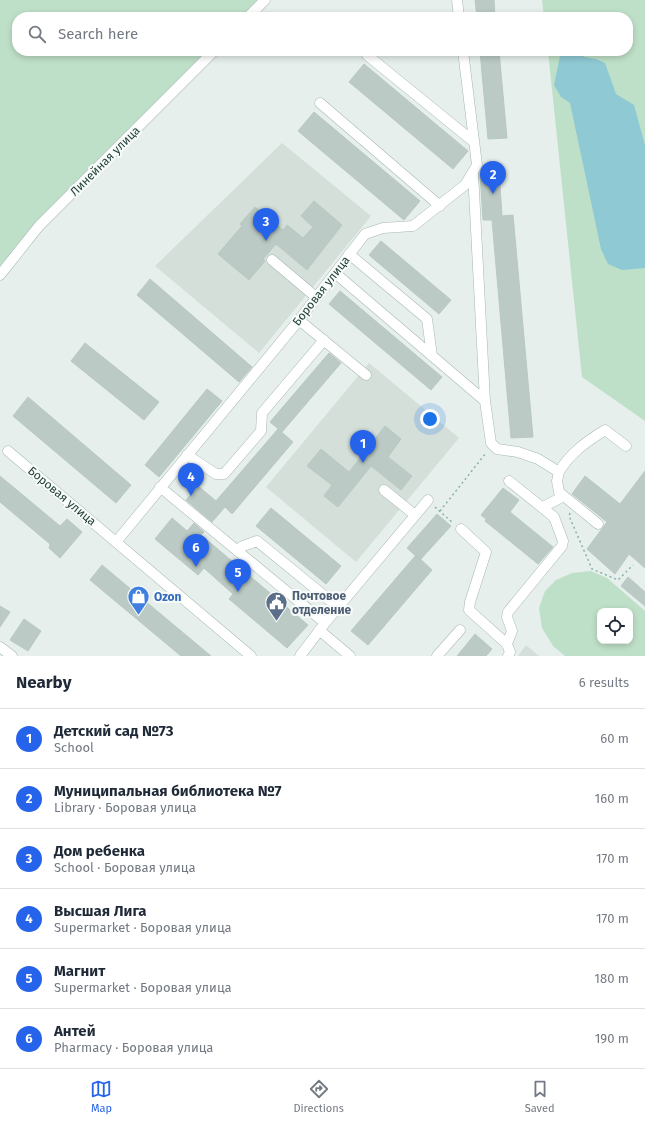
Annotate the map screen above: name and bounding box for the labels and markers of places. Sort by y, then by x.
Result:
pin: 2 [480,161,506,194]
pin: 3 [253,208,279,241]
pin: 1 [350,430,376,463]
pin: 4 [178,463,204,496]
pin: 6 [183,534,209,567]
pin: 5 [225,559,251,592]
shop icon: Ozon [125,584,151,617]
place label: Почтовое отделение [292,589,351,617]
place label: Ozon [154,590,182,604]
public building icon: Почтовое отделение [263,590,289,623]

